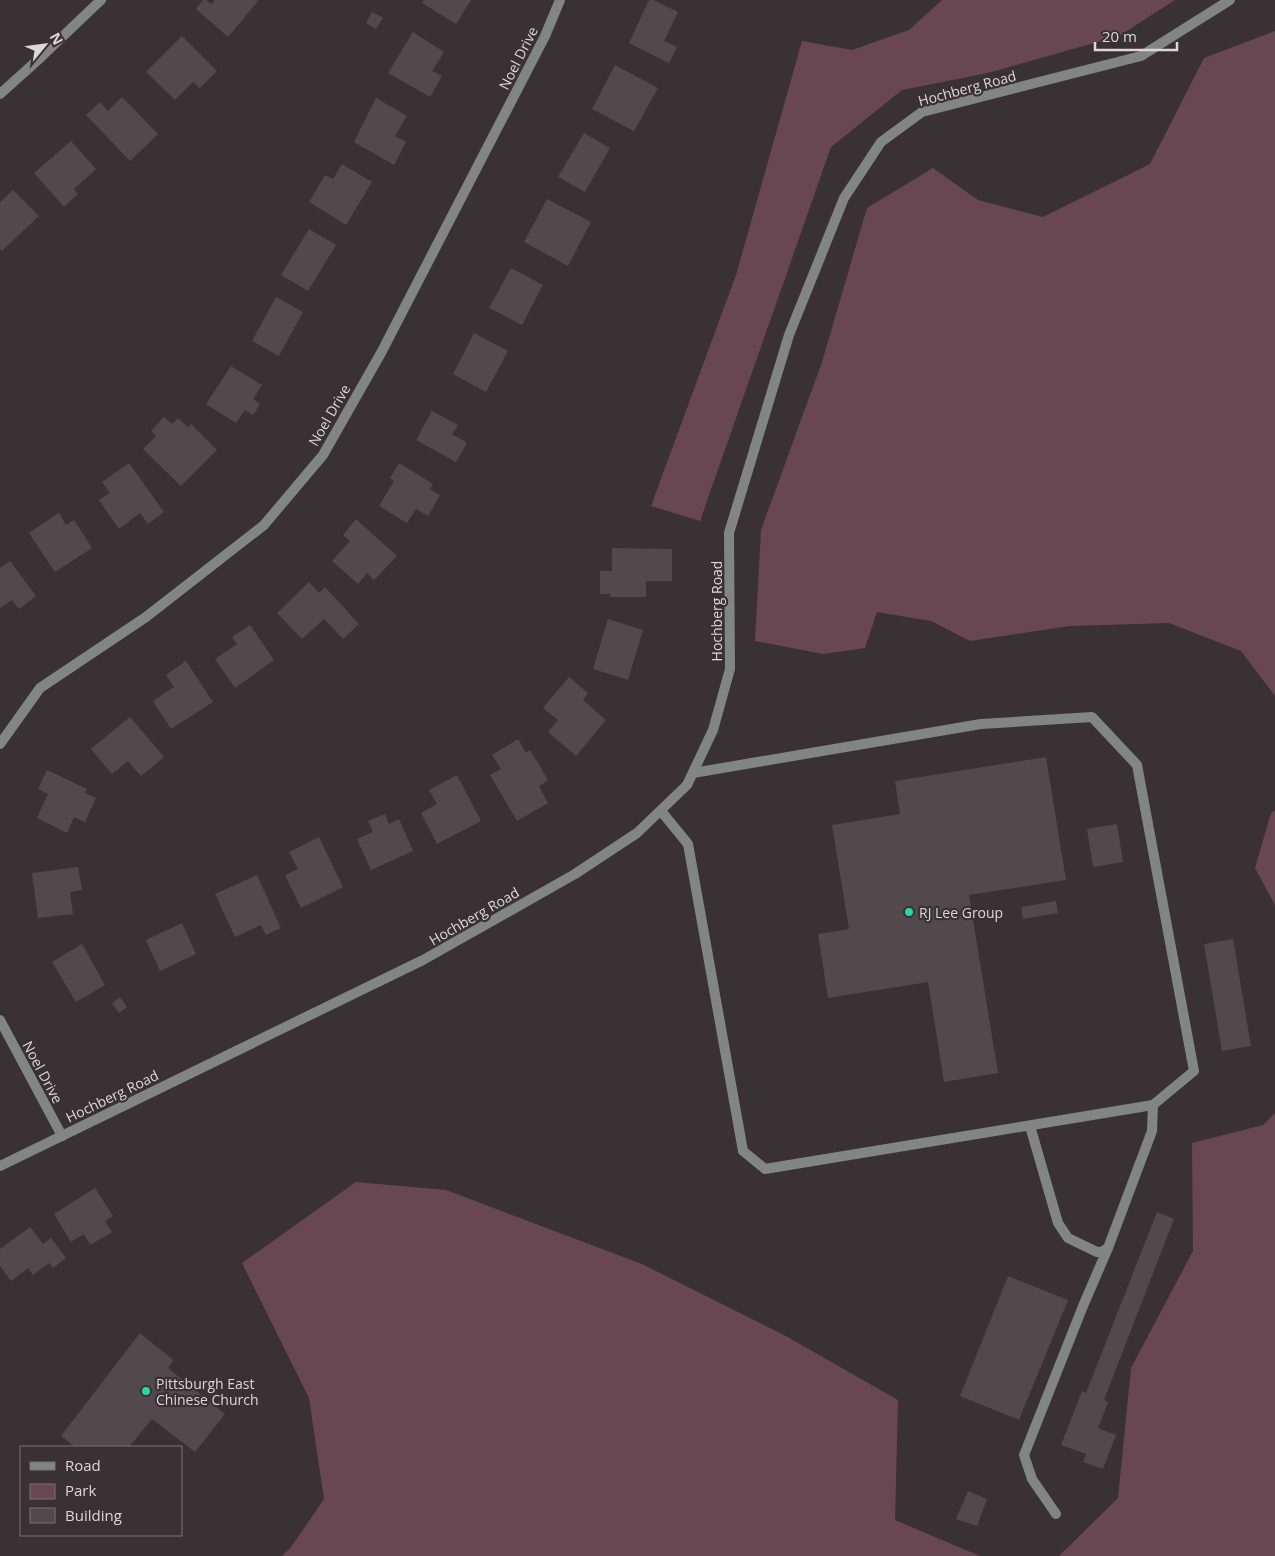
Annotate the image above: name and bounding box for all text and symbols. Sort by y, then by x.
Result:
north arrow [20,20,70,70]
scale bar [1095,20,1178,52]
street label: Noel Drive [494,23,542,93]
text: 20 m [1102,26,1137,46]
text: N [46,29,68,48]
street label: Hochberg Road [916,66,1018,110]
street label: Noel Drive [304,381,354,449]
street label: Hochberg Road [707,561,726,661]
street label: Hochberg Road [426,883,522,949]
place label: RJ Lee Group [919,903,1003,922]
marker: RJ Lee Group [903,906,915,918]
street label: Noel Drive [19,1037,67,1107]
street label: Hochberg Road [63,1065,161,1127]
place label: Pittsburgh East Chinese Church [156,1374,259,1409]
marker: Pittsburgh East Chinese Church [140,1385,152,1397]
legend [20,1446,182,1536]
text: Road [65,1455,101,1475]
text: Park [65,1480,96,1500]
text: Building [65,1505,122,1525]

